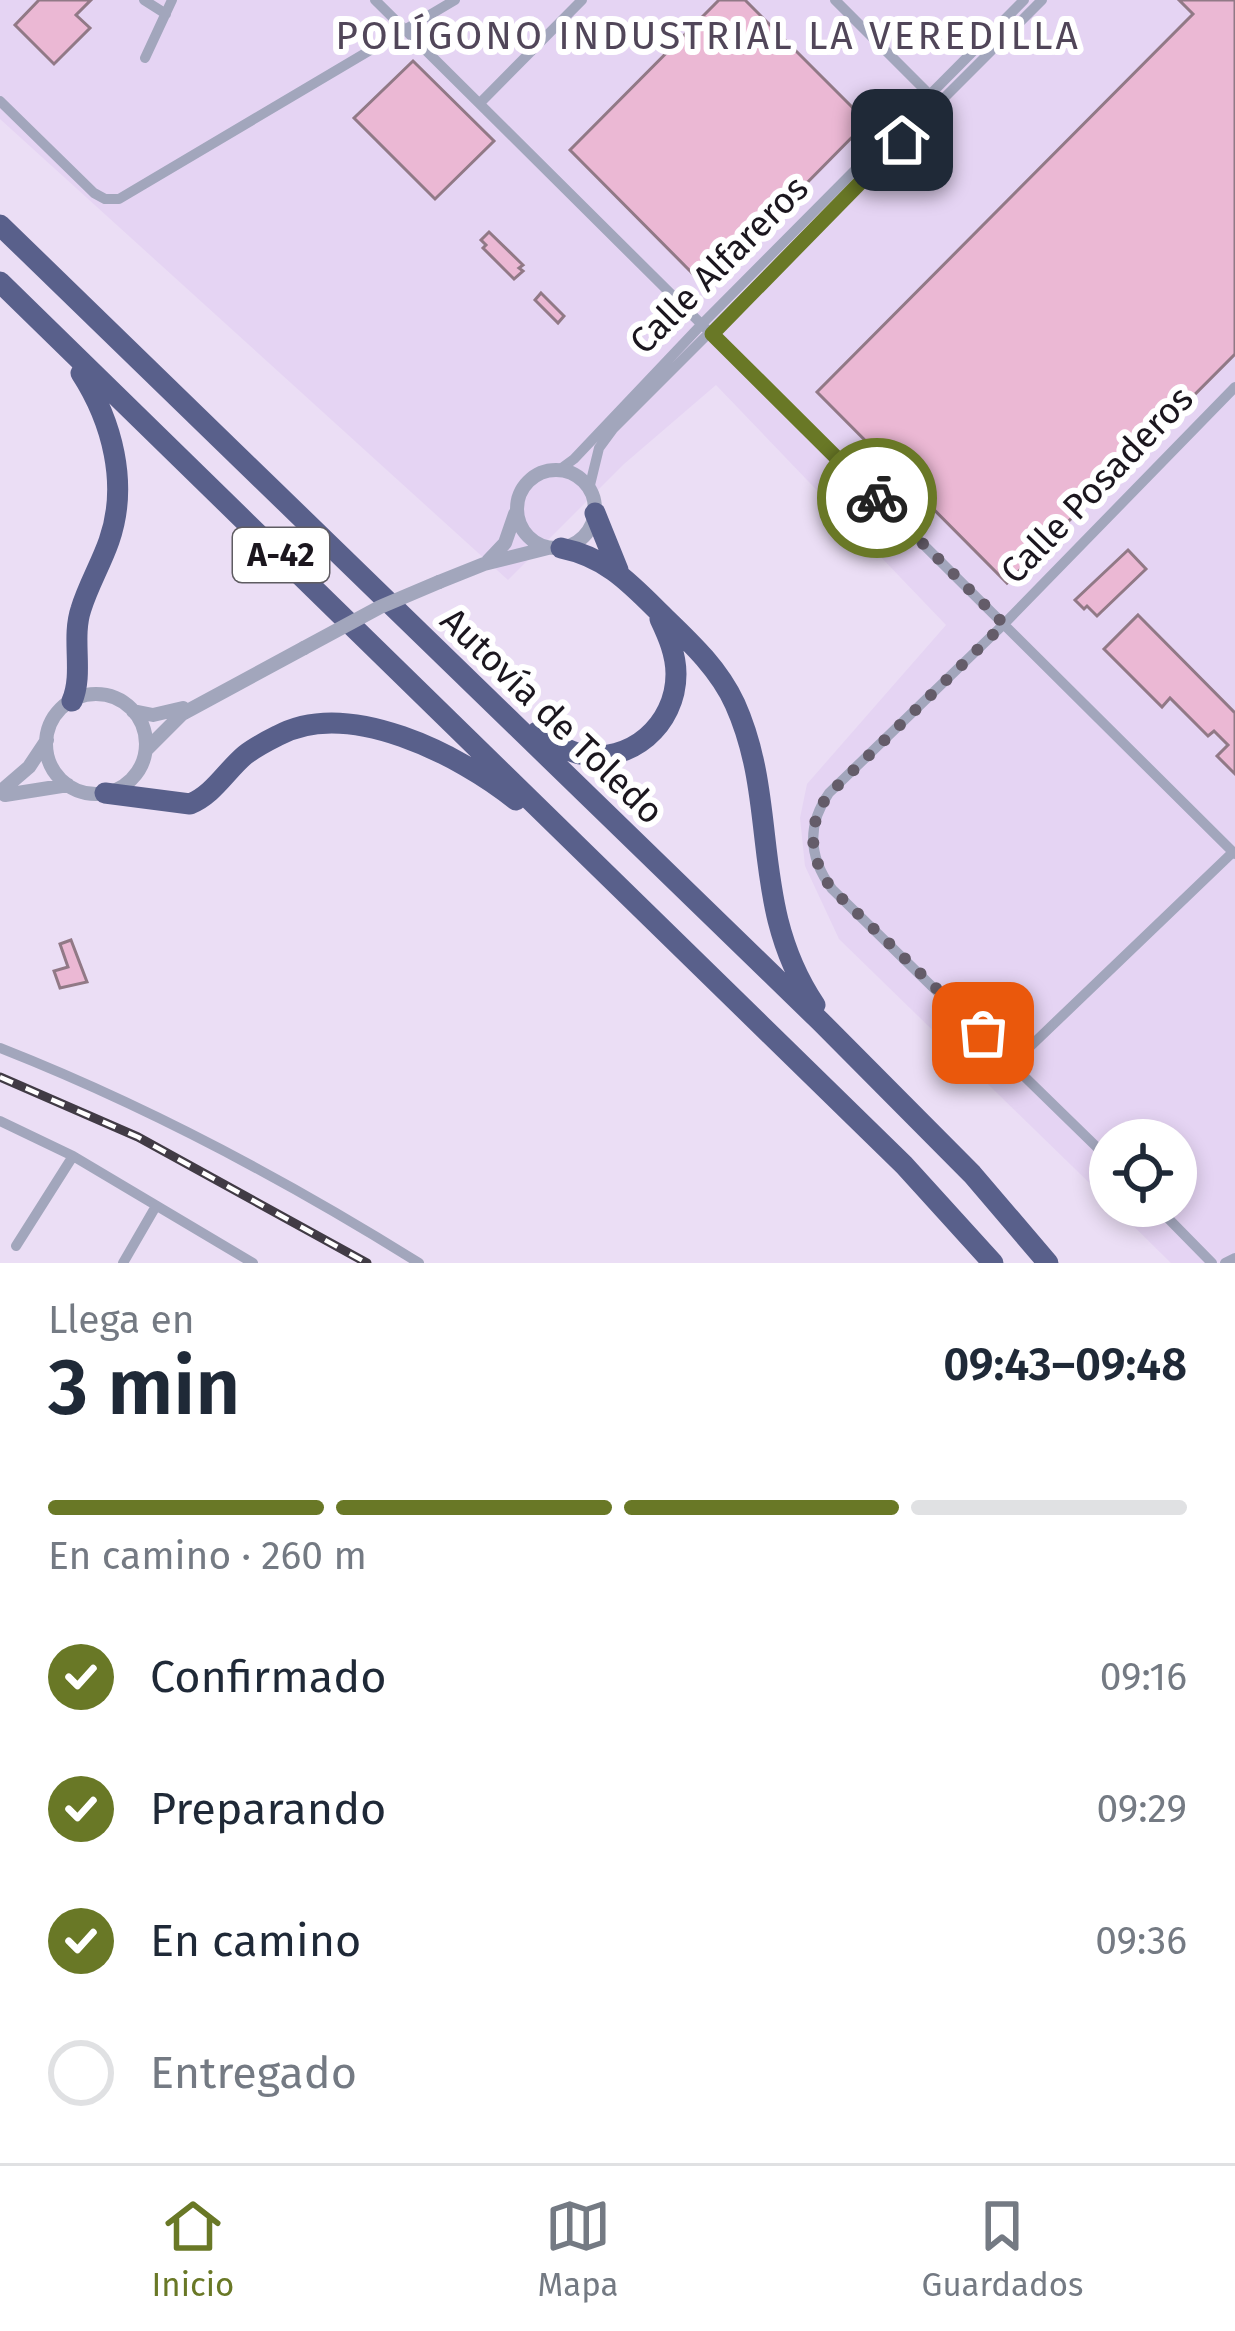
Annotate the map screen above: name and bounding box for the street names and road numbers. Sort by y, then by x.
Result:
street label: Calle Alfareros [621,167,817,363]
street label: Calle Posaderos [992,377,1202,593]
road number: A-42 [233,528,329,582]
street label: Autovía de Toledo [431,598,673,834]

